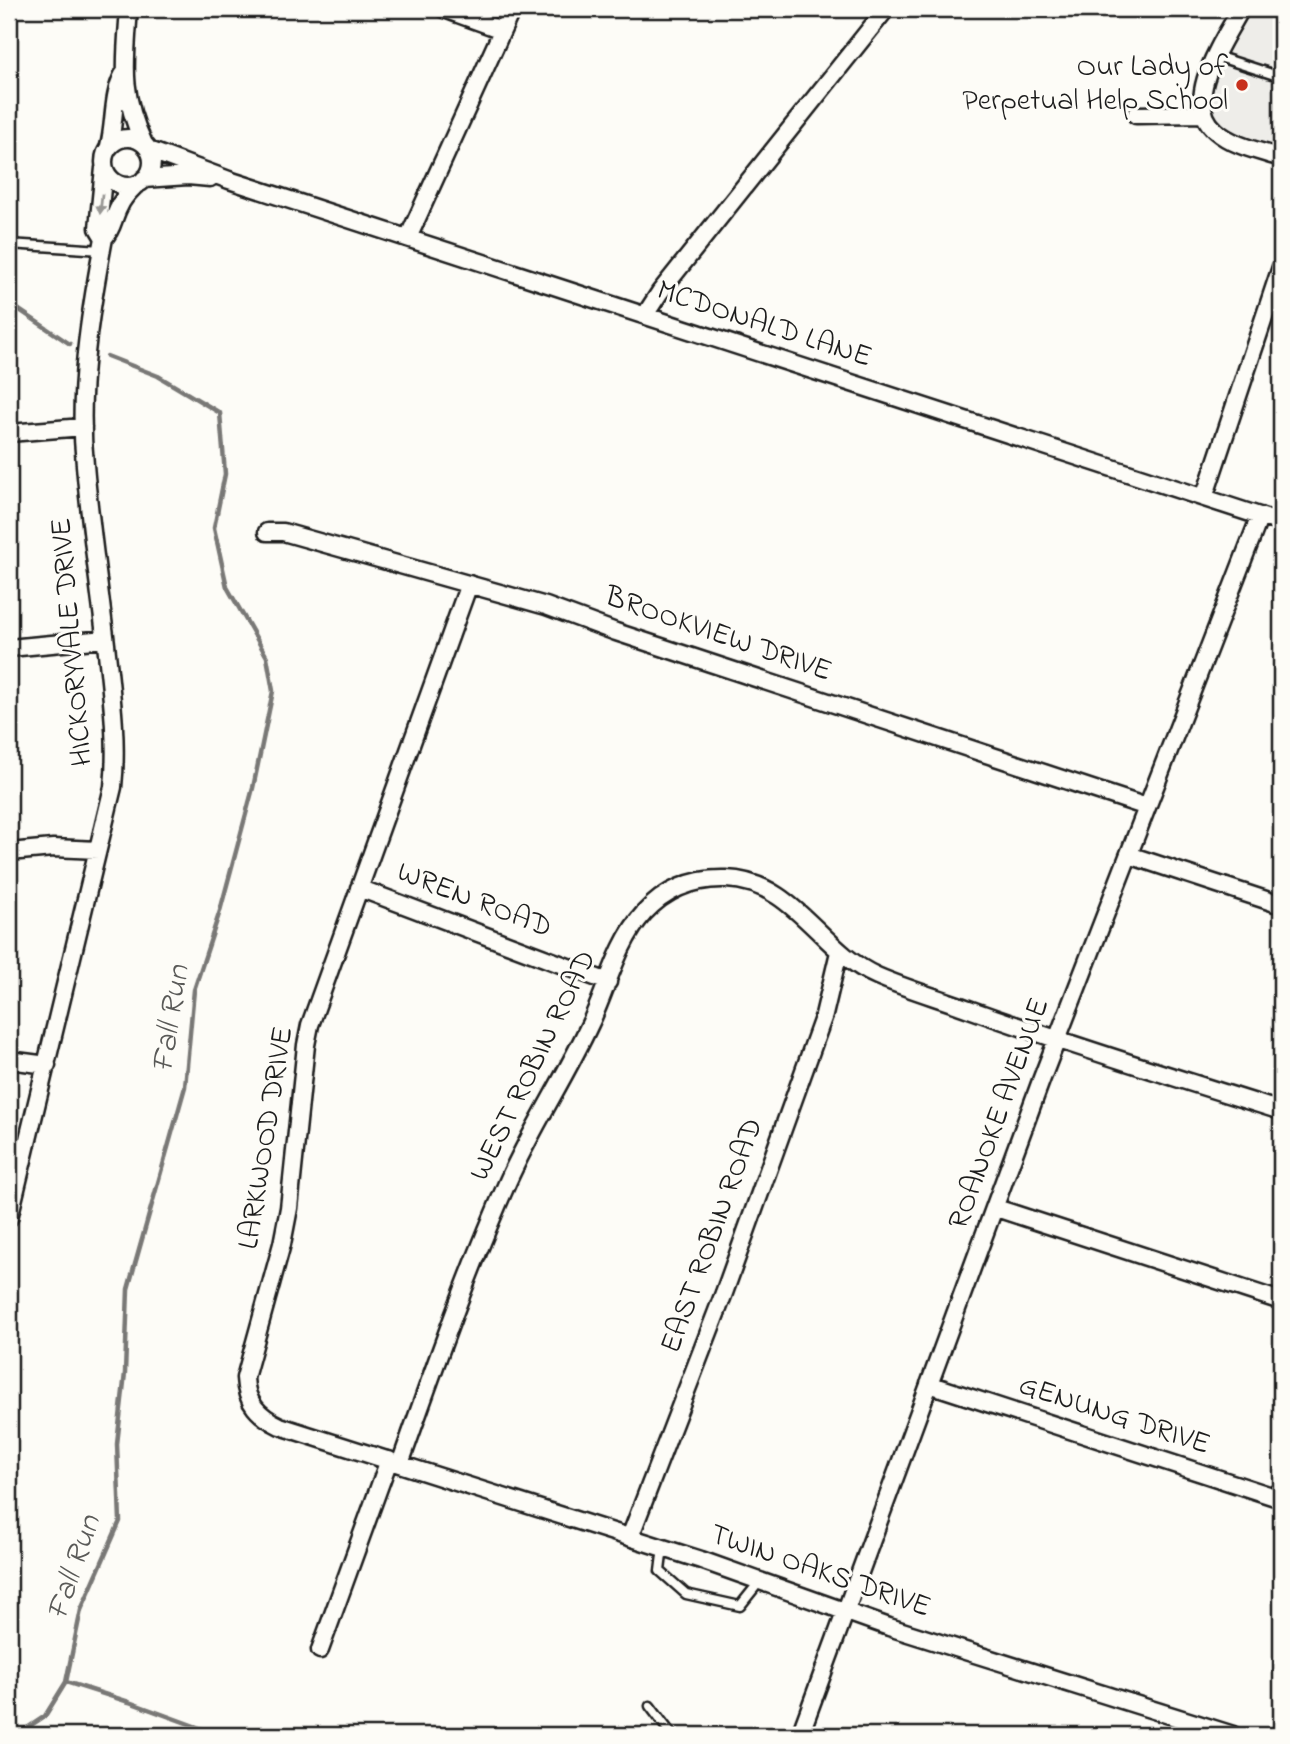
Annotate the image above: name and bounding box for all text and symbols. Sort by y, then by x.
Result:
place label: Our Lady of Perpetual Help School [962,46,1228,124]
marker: Our Lady of Perpetual Help School [1234,77,1250,93]
one-way arrow [95,193,106,215]
street label: MCDONALD LANE [651,270,877,380]
street label: HICKORYVALE DRIVE [40,516,106,768]
street label: BROOKVIEW DRIVE [598,575,837,694]
street label: WREN ROAD [390,851,558,951]
street label: WEST ROBIN ROAD [459,943,609,1189]
water label: Fall Run [140,961,204,1076]
street label: ROANOKE AVENUE [938,992,1062,1236]
street label: LARKWOOD DRIVE [228,1024,306,1252]
street label: EAST ROBIN ROAD [650,1112,776,1360]
street label: GENUNG DRIVE [1013,1364,1215,1468]
water label: Fall Run [35,1508,115,1627]
street label: TWIN OAKS DRIVE [704,1514,936,1630]

